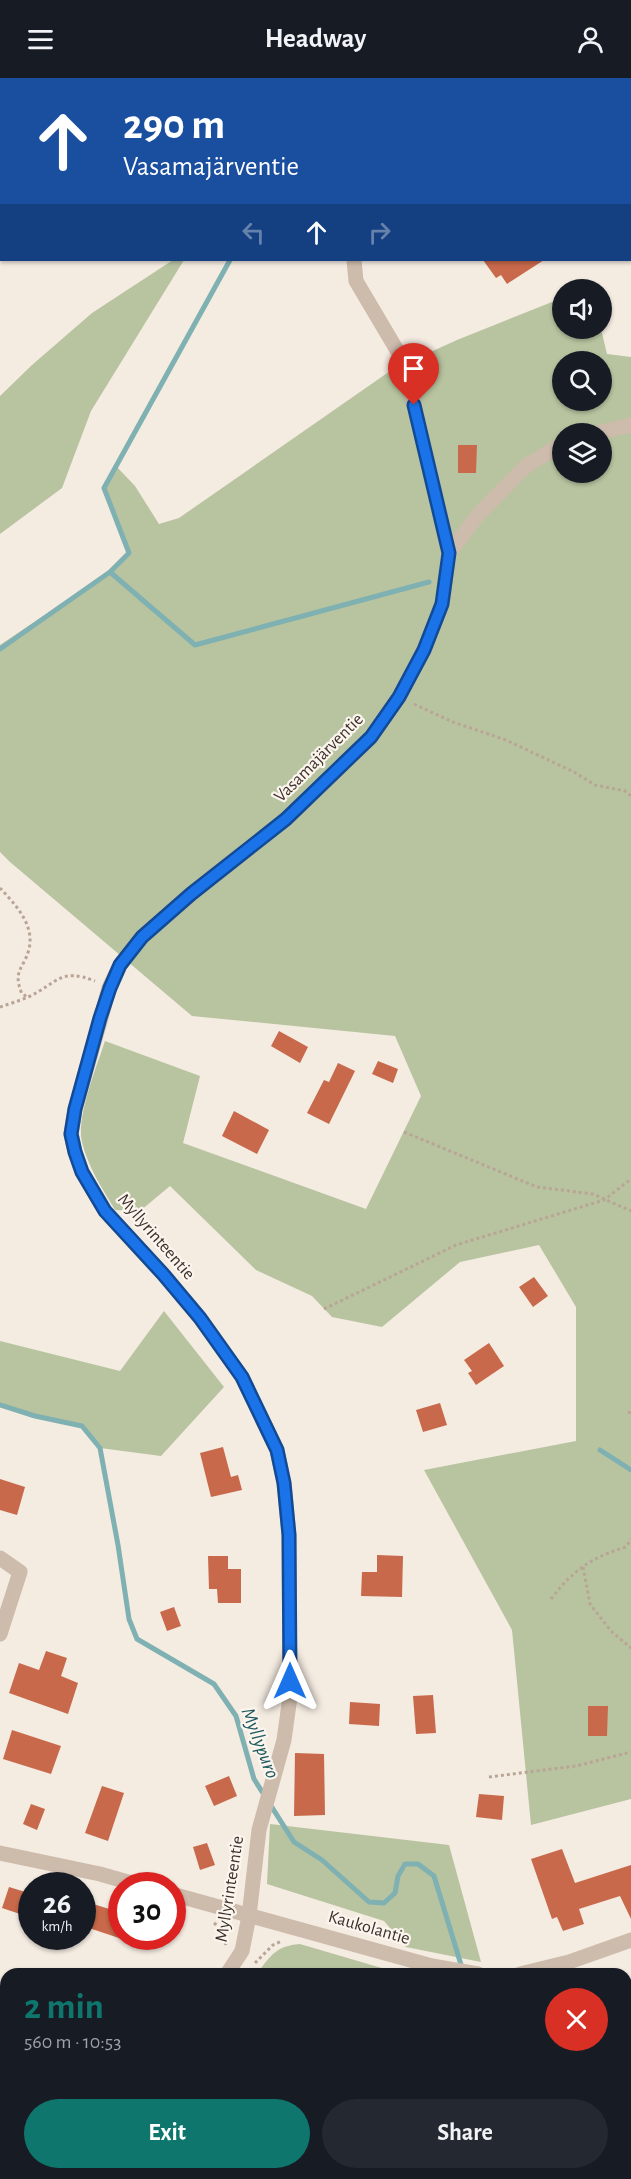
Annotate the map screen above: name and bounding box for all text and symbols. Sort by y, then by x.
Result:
icon: menu [24,23,57,56]
icon: person [574,23,607,56]
text: Headway [265,25,366,52]
icon: ahead [24,102,102,180]
text: 290 m [123,104,225,146]
text: Vasamajärventie [123,153,299,180]
icon: left [237,216,270,249]
icon: ahead [300,216,333,249]
icon: right [363,216,396,249]
map controls [552,279,612,483]
button: sound [552,279,612,339]
pin [388,343,439,405]
button: search [552,351,612,411]
icon: arrive [397,352,430,385]
button: layers [552,423,612,483]
street label: Vasamajärventie [271,710,367,806]
street label: Myllyrinteentie [114,1191,198,1283]
position arrow [258,1649,322,1713]
water label: Myllypuro [237,1705,283,1781]
street label: Myllyrinteentie [213,1835,247,1943]
speed limit sign: 30 [108,1872,186,1950]
text: 26 [43,1889,71,1919]
street label: Kaukolantie [326,1908,412,1948]
text: km/h [42,1919,72,1934]
button: close [545,1988,608,2051]
text: 2 min [24,1989,104,2025]
text: 560 m · 10:53 [24,2032,121,2052]
button: Exit [24,2099,310,2168]
button: Share [322,2099,608,2168]

